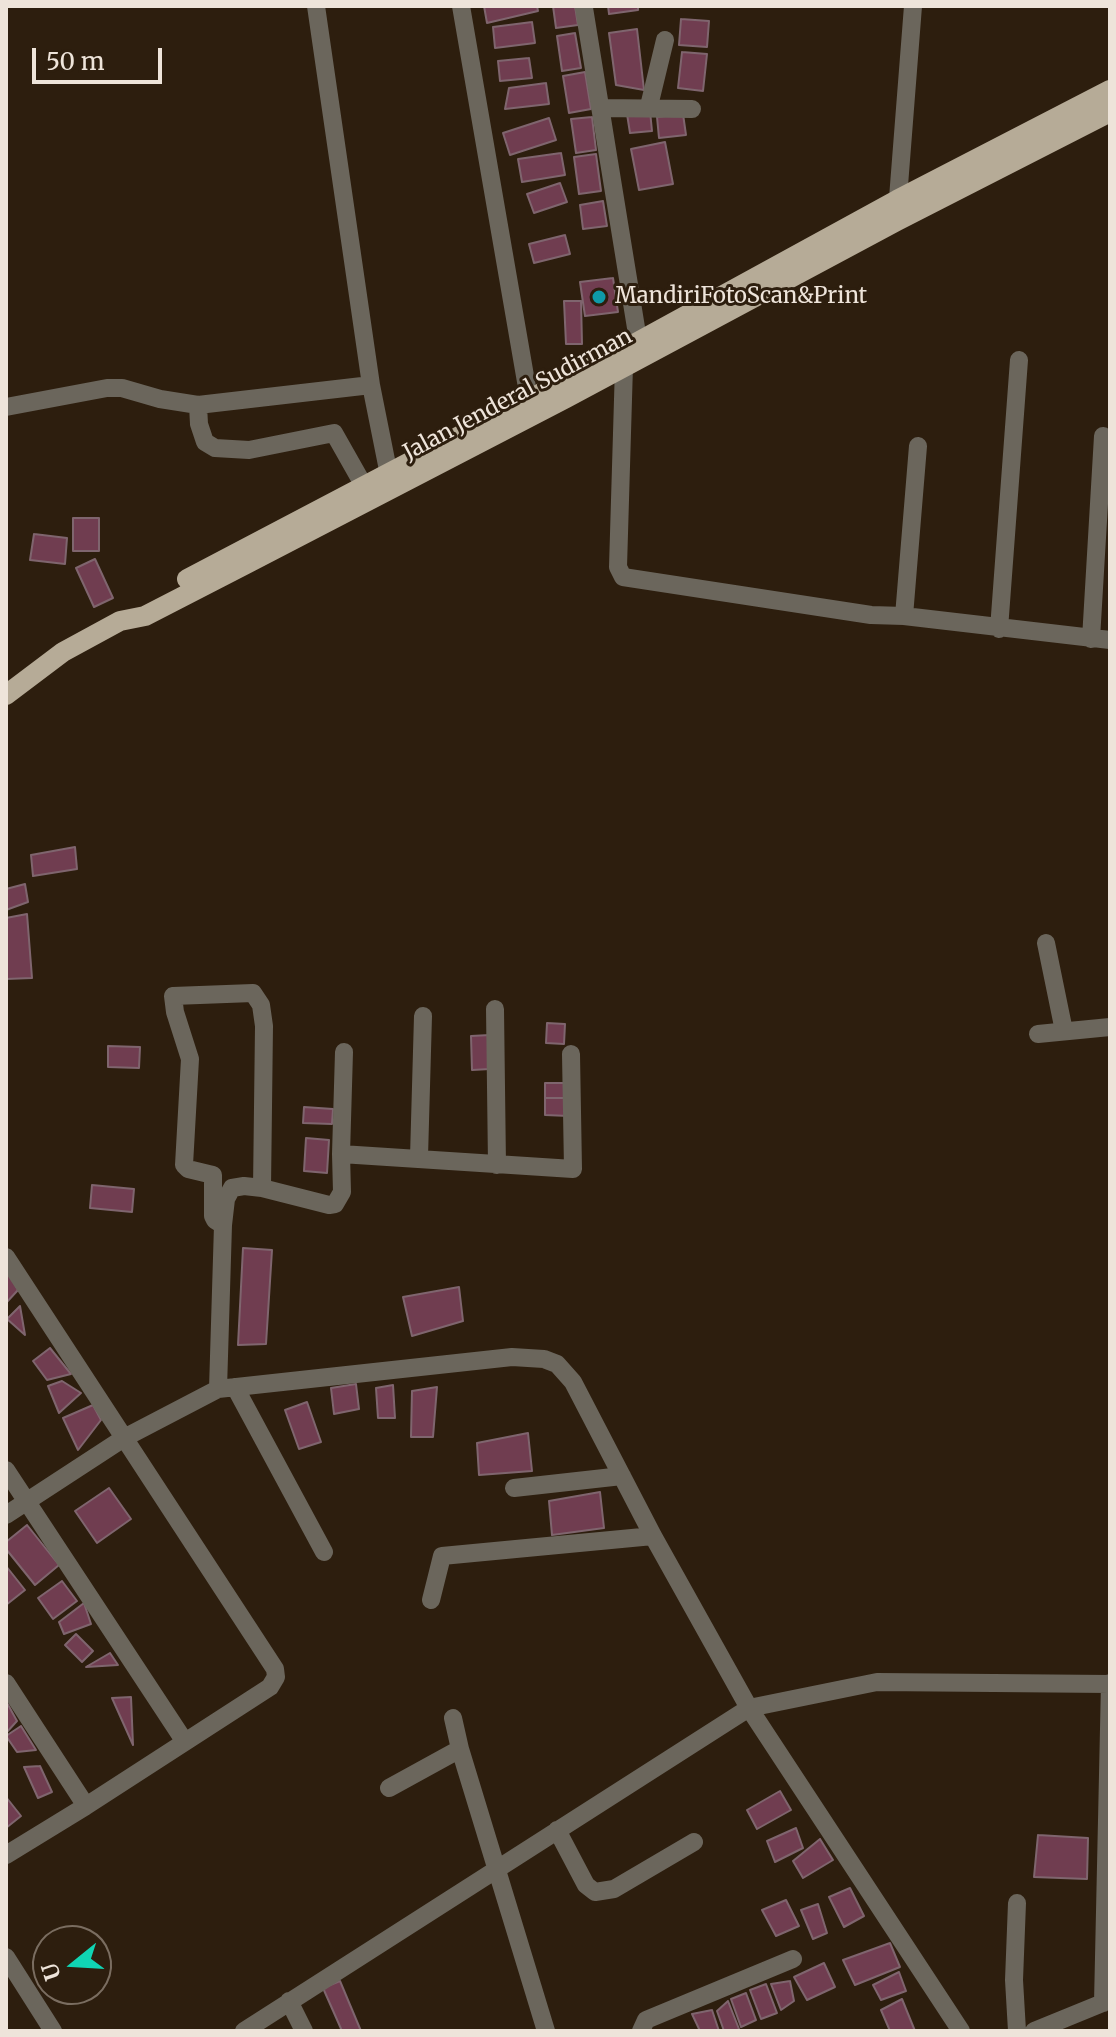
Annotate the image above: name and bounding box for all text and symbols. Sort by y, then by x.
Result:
scale bar [36,32,166,82]
text: 50 m [46,46,105,77]
place label: MandiriFotoScan&Print [615,284,867,310]
marker: MandiriFotoScan&Print [590,288,608,306]
street label: Jalan Jenderal Sudirman [399,323,637,467]
north arrow [32,1925,112,2005]
text: U [35,1960,67,1984]

